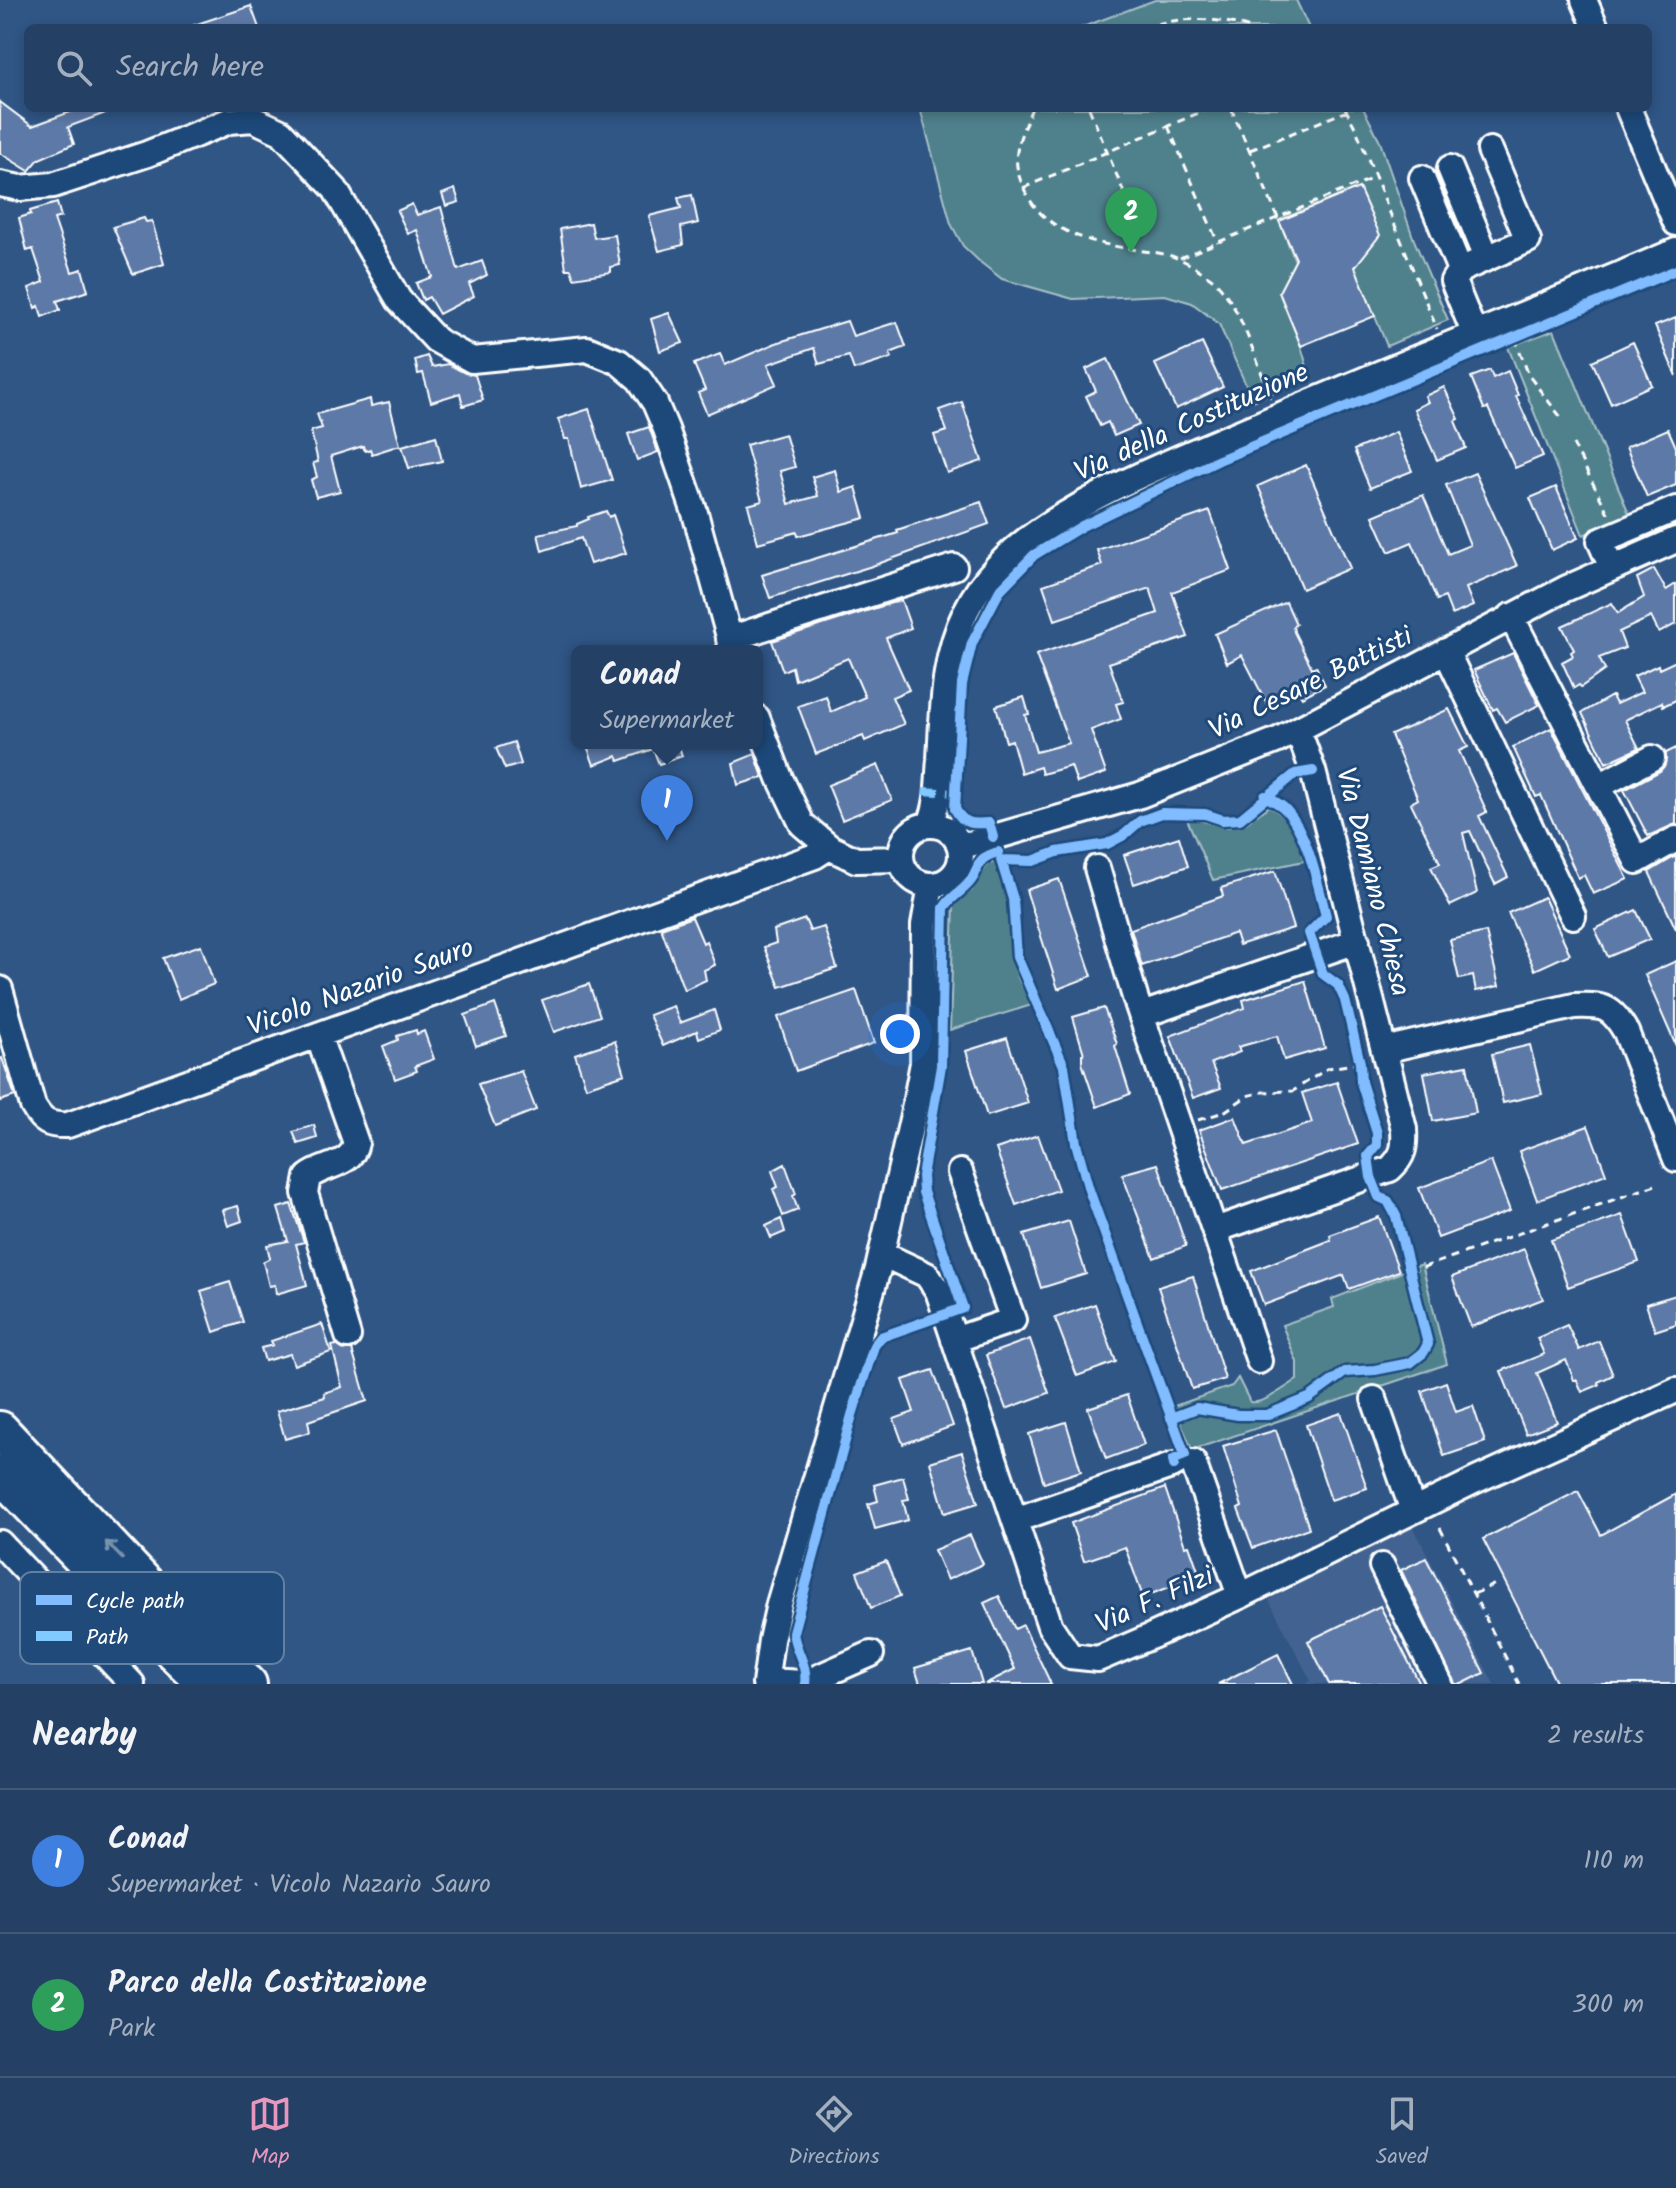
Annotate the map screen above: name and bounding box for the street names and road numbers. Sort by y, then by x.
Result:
street label: Via della Costituzione [1067,351,1317,495]
street label: Via Cesare Battisti [1201,614,1422,753]
street label: Via Damiano Chiesa [1322,763,1422,1001]
street label: Vicolo Nazario Sauro [241,926,481,1050]
street label: Via F. Filzi [1088,1554,1223,1647]

